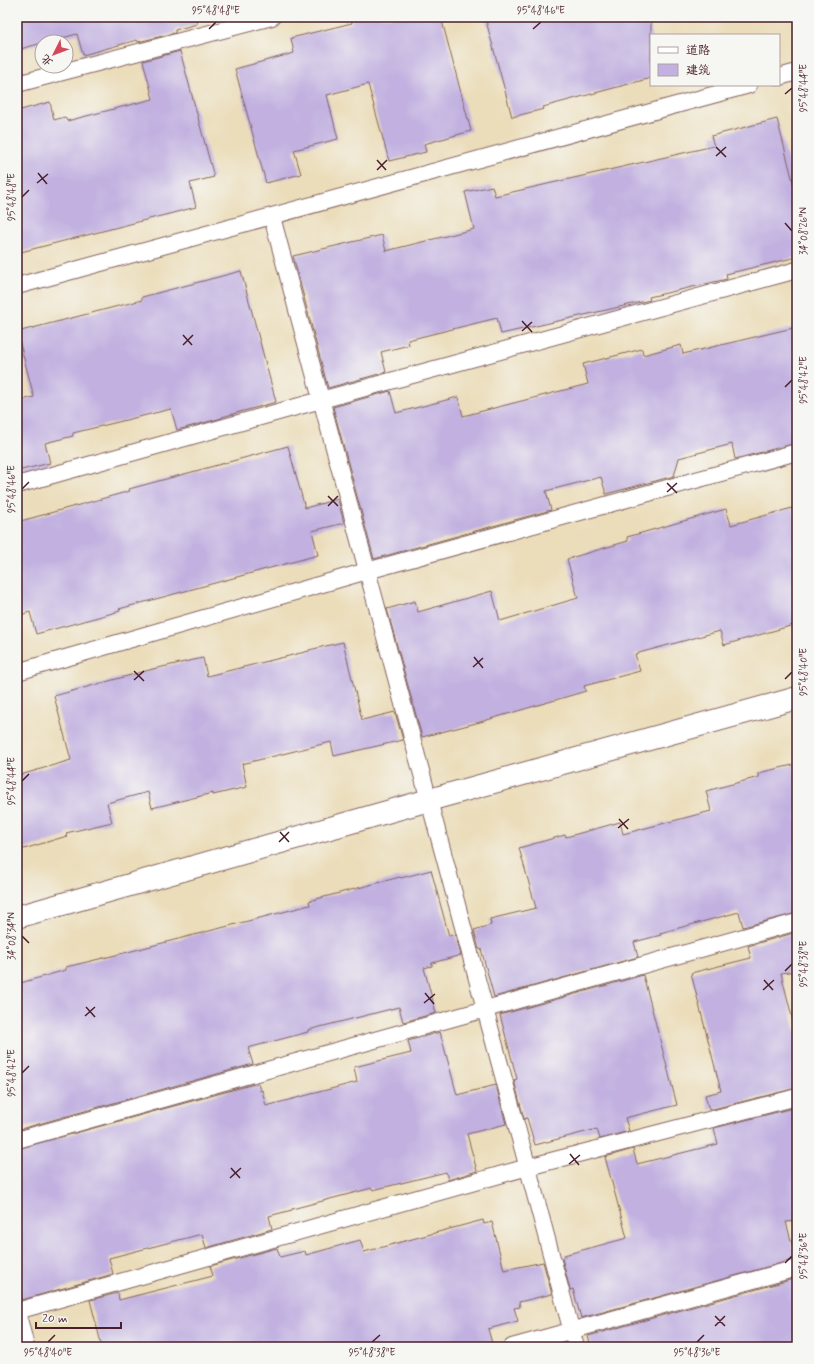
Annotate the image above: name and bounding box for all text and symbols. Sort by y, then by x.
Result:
text: 95°48'48"E [192,4,240,18]
text: 95°48'46"E [517,4,565,18]
north arrow [34,34,74,74]
legend [650,34,780,86]
text: 道路 [686,43,710,59]
text: 北 [38,51,56,69]
text: 建筑 [686,63,710,79]
text: 95°48'44"E [797,64,811,112]
text: 95°48'48"E [5,173,19,221]
text: 34°08'26"N [797,207,811,255]
text: 95°48'42"E [797,356,811,404]
text: 95°48'46"E [5,465,19,513]
text: 95°48'40"E [797,648,811,696]
text: 95°48'44"E [5,757,19,805]
text: 34°08'34"N [5,912,19,960]
text: 95°48'38"E [797,941,811,987]
text: 95°48'42"E [5,1049,19,1097]
text: 95°48'36"E [797,1233,811,1279]
scale bar [36,1304,121,1330]
text: 20 m [42,1311,68,1327]
text: 95°48'40"E [24,1346,72,1360]
text: 95°48'38"E [349,1346,395,1360]
text: 95°48'36"E [674,1346,720,1360]

